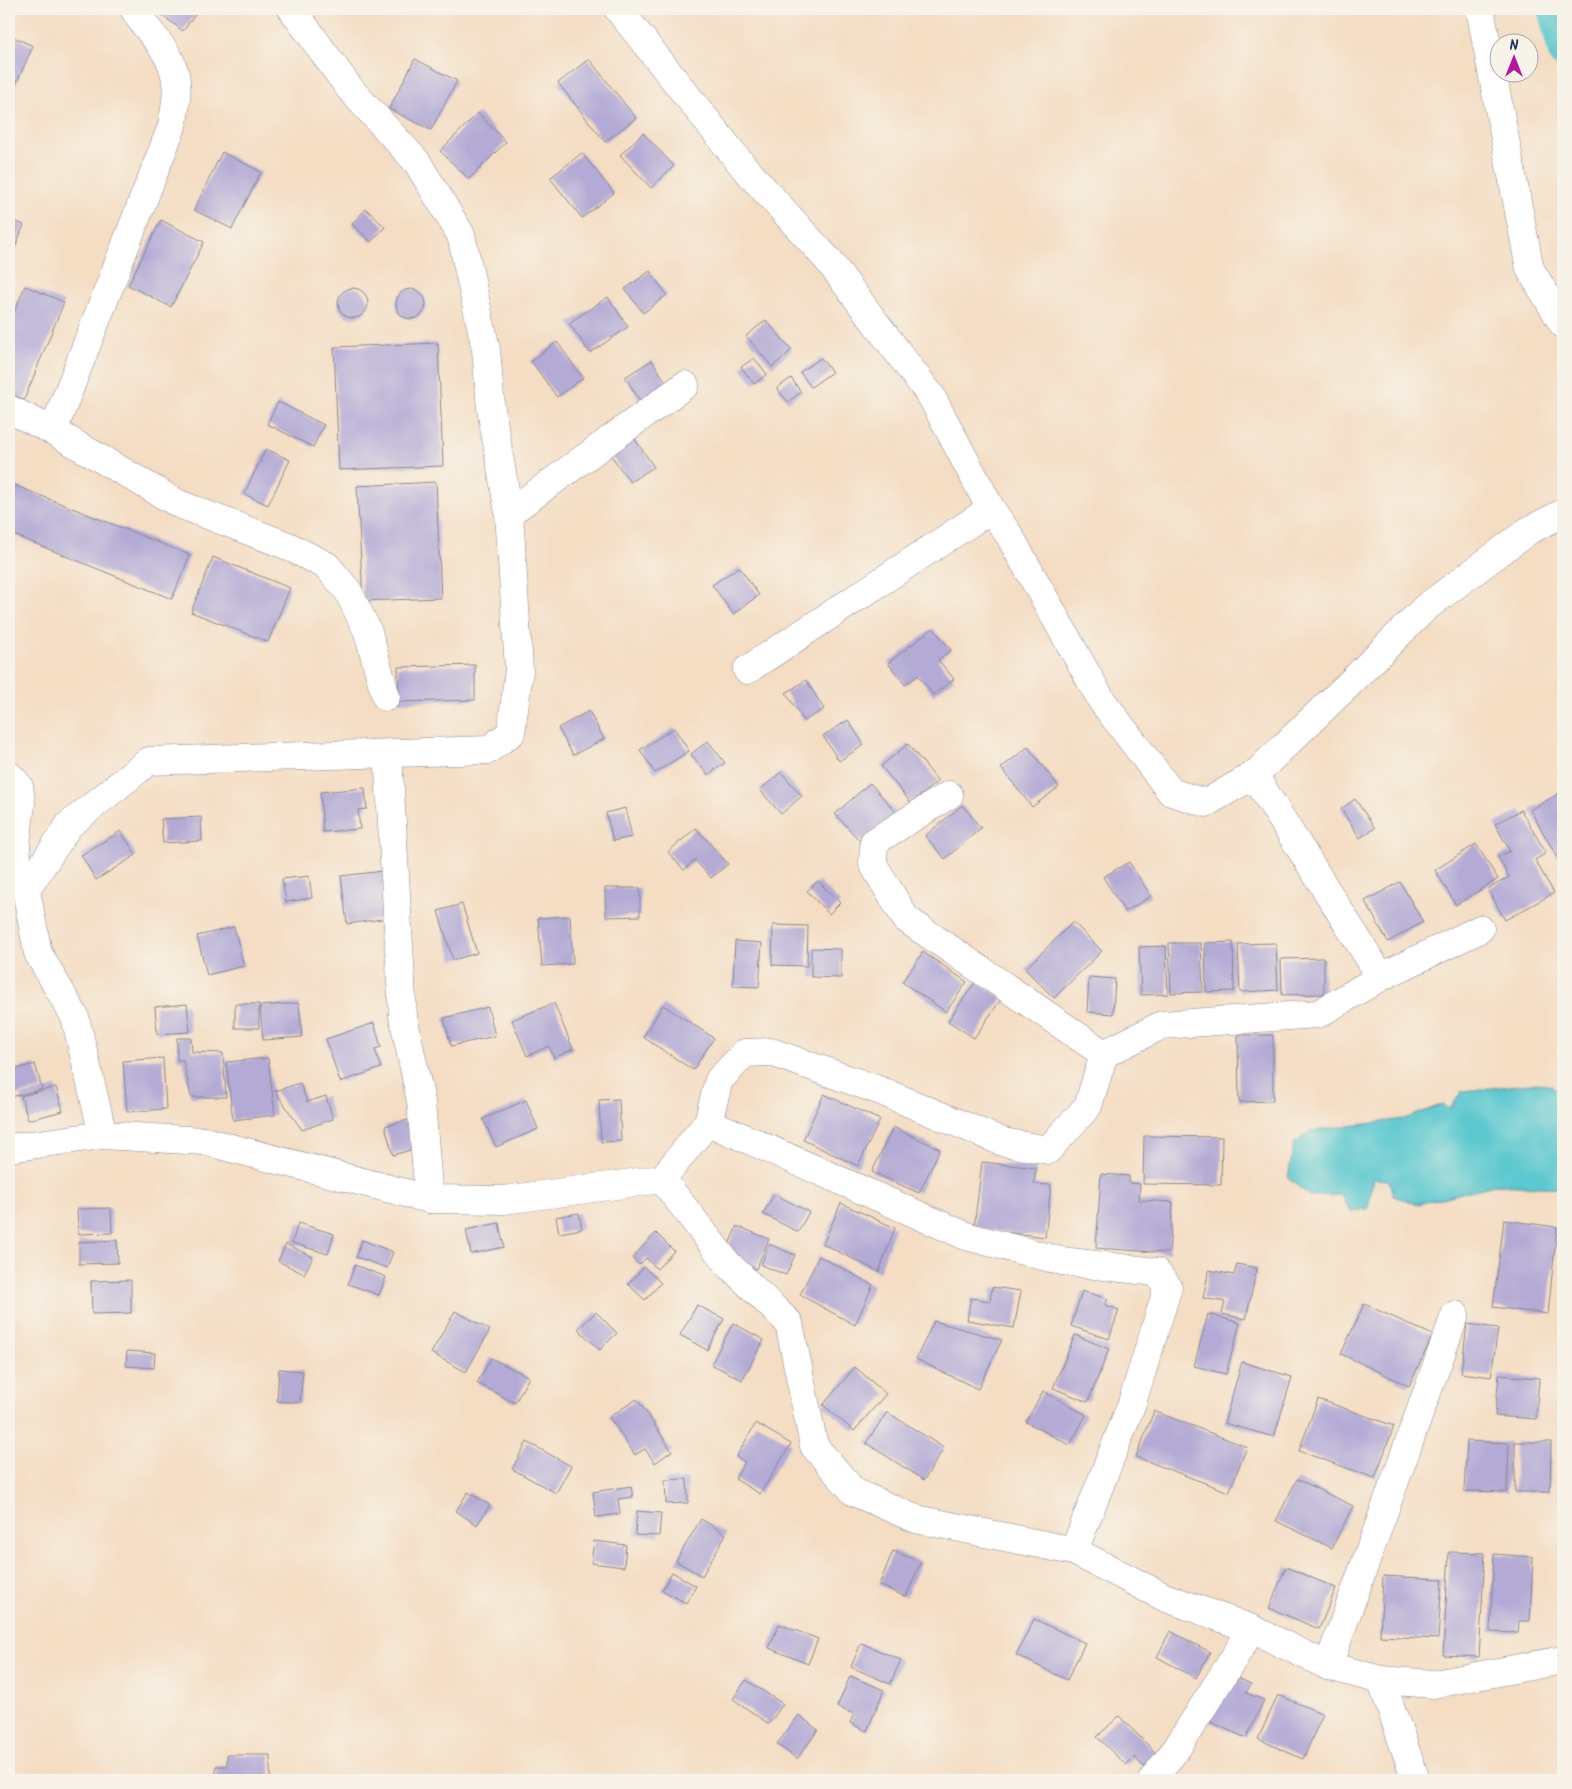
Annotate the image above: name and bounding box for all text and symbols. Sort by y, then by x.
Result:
north arrow [1490,32,1540,82]
text: N [1510,35,1519,57]

